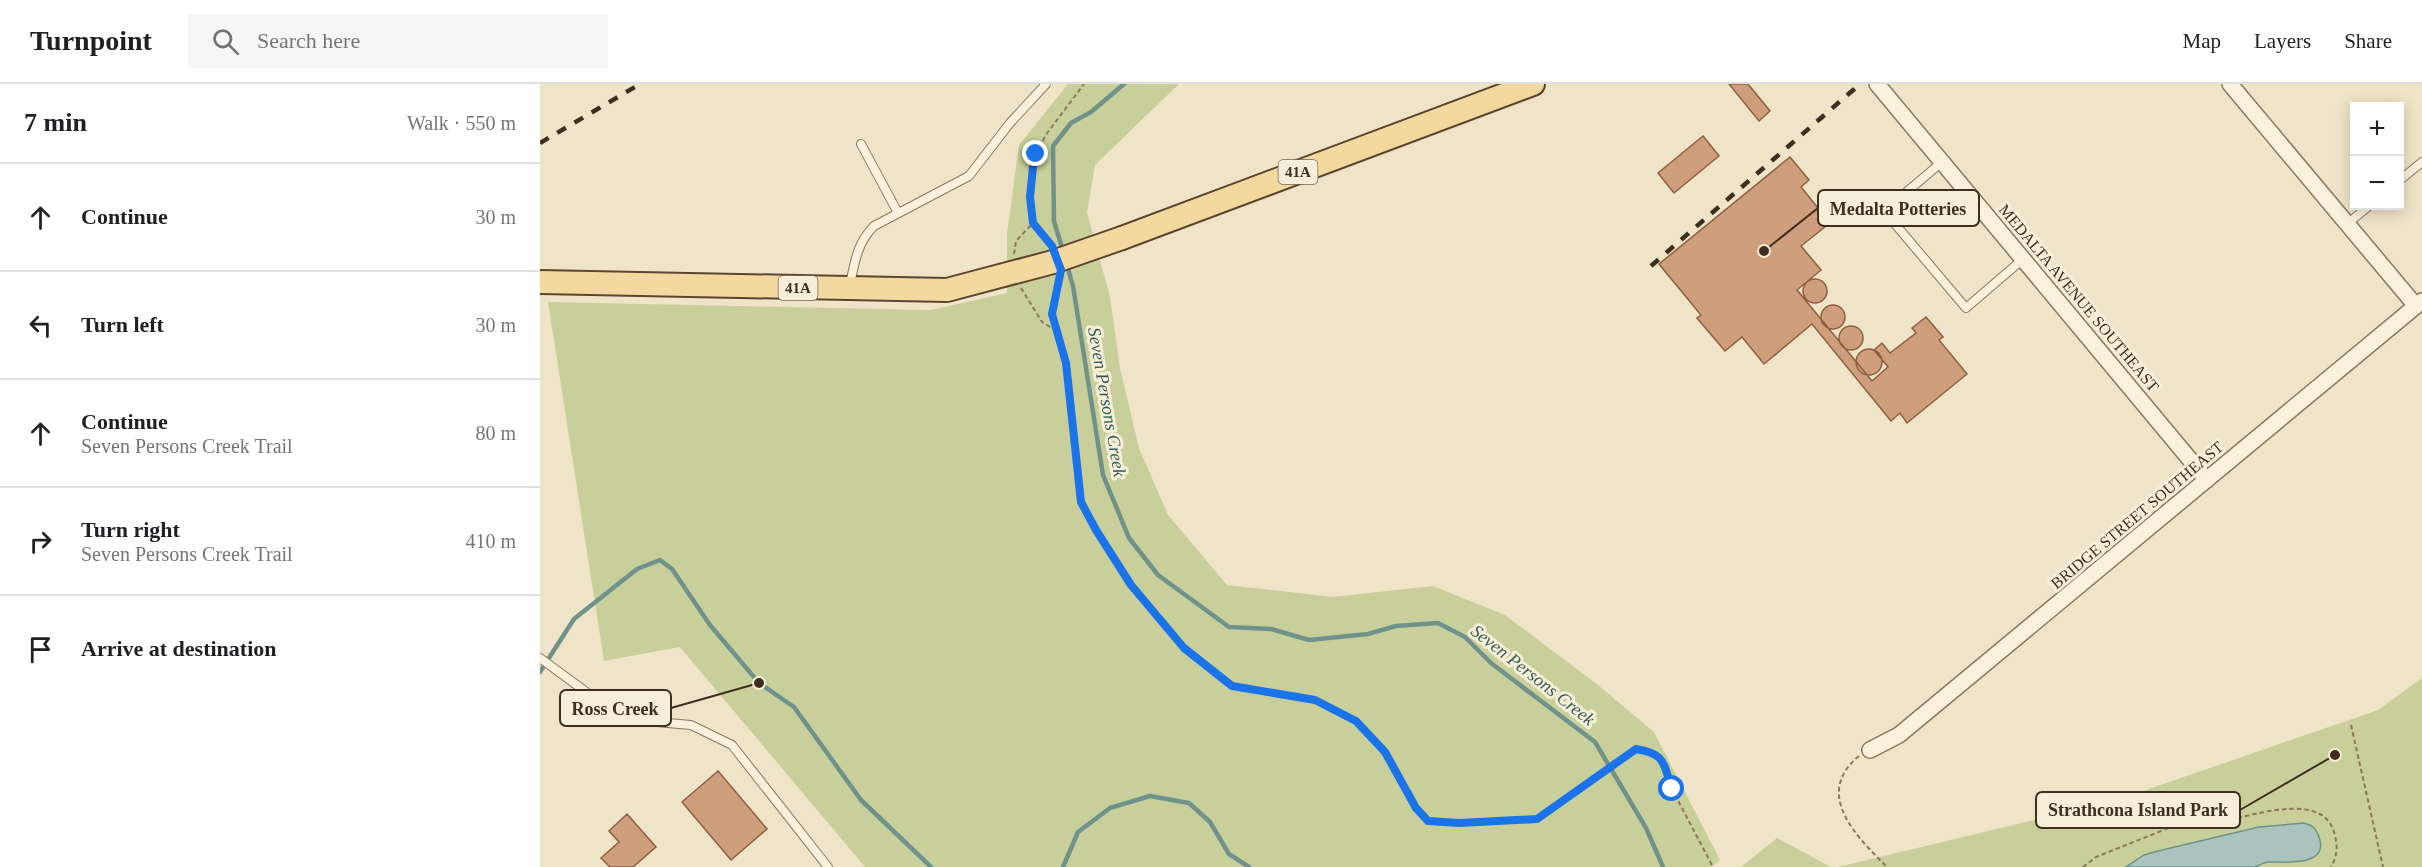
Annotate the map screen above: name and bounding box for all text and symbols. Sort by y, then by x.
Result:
search box [188,14,608,68]
text: Turnpoint [30,25,152,56]
icon: search [209,25,242,58]
text: Search here [257,28,360,53]
text: Map [2183,29,2221,53]
text: Layers [2254,29,2311,53]
text: Share [2344,29,2392,53]
map controls [2350,102,2404,210]
button: + [2350,102,2404,156]
text: 7 min [24,108,87,137]
text: Walk · 550 m [407,112,516,134]
route end [1022,140,1048,166]
button: − [2350,156,2404,210]
road number: 41A [1278,160,1317,184]
callout: Medalta Potteries [1818,190,1979,226]
text: Medalta Potteries [1830,199,1966,219]
icon: ahead [24,201,57,234]
street label: MEDALTA AVENUE SOUTHEAST [1996,201,2162,395]
text: Continue [81,204,168,229]
text: 30 m [475,206,516,228]
road number: 41A [778,276,818,300]
icon: left [24,309,57,342]
text: Turn left [81,312,164,337]
text: 30 m [475,314,516,336]
water label: Seven Persons Creek [1084,326,1130,479]
text: Continue [81,409,168,434]
icon: ahead [24,417,57,450]
text: 80 m [475,422,516,444]
text: Seven Persons Creek Trail [81,435,293,457]
street label: BRIDGE STREET SOUTHEAST [2048,438,2227,592]
text: Turn right [81,517,180,542]
icon: right [24,525,57,558]
text: 410 m [465,530,516,552]
text: Seven Persons Creek Trail [81,543,293,565]
water label: Seven Persons Creek [1467,621,1600,730]
icon: arrive [24,633,57,666]
text: Arrive at destination [81,636,277,661]
callout: Ross Creek [560,690,671,726]
text: Ross Creek [571,699,659,719]
route start [1658,775,1684,801]
callout: Strathcona Island Park [2036,792,2240,828]
text: Strathcona Island Park [2048,800,2228,820]

